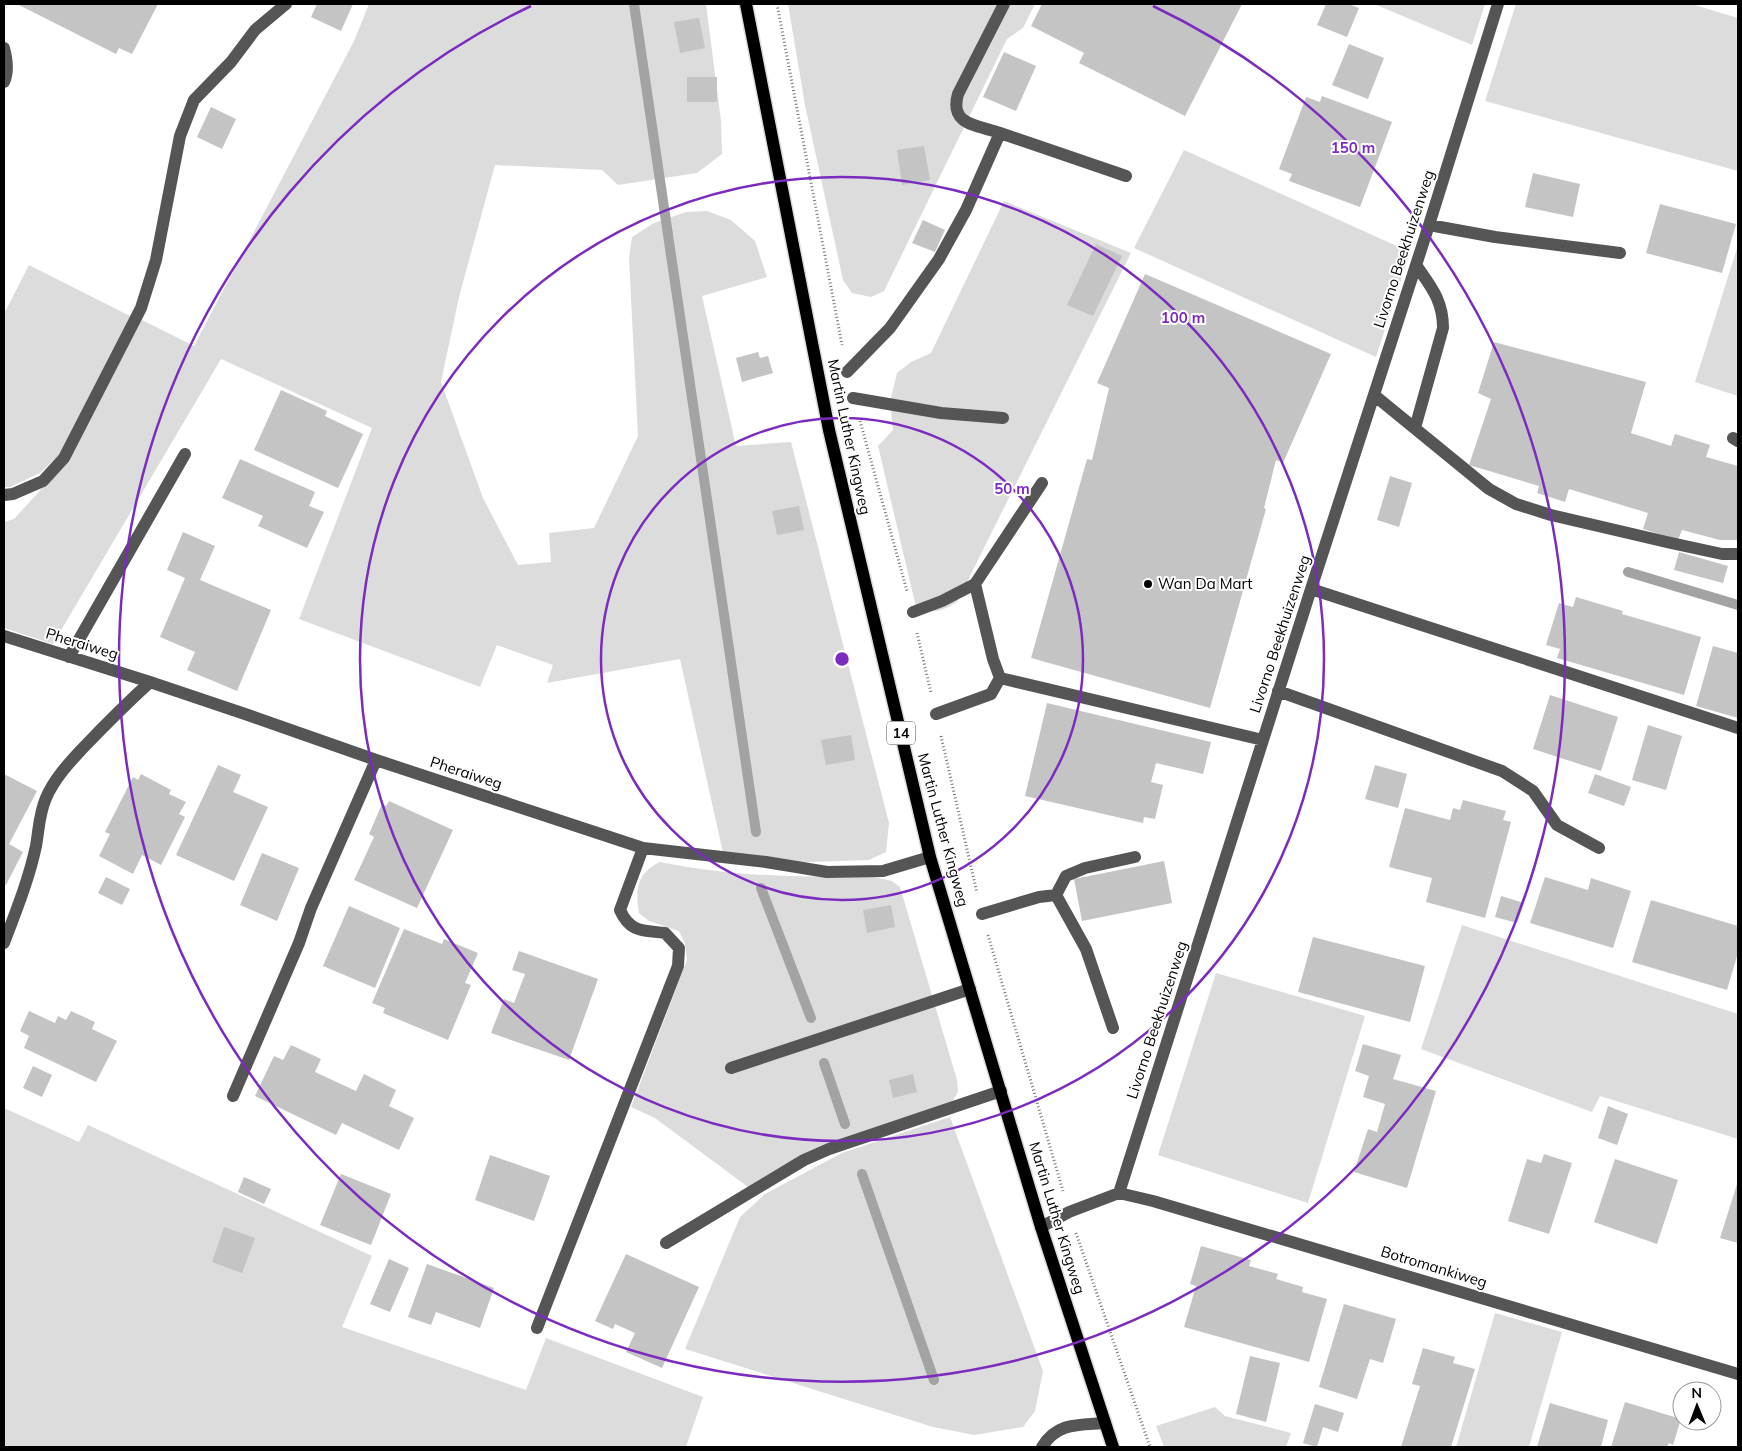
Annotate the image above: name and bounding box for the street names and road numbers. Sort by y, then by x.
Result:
street label: Livorno Beekhuizenweg [1369,168,1438,330]
street label: Martin Luther Kingweg [824,357,875,516]
street label: Livorno Beekhuizenweg [1245,553,1314,715]
street label: Pheraiweg [44,624,121,664]
road number: 14 [887,721,915,744]
street label: Martin Luther Kingweg [914,751,973,909]
street label: Pheraiweg [428,752,505,793]
street label: Livorno Beekhuizenweg [1122,939,1191,1101]
street label: Martin Luther Kingweg [1025,1139,1090,1296]
street label: Botromankiweg [1379,1241,1490,1292]

